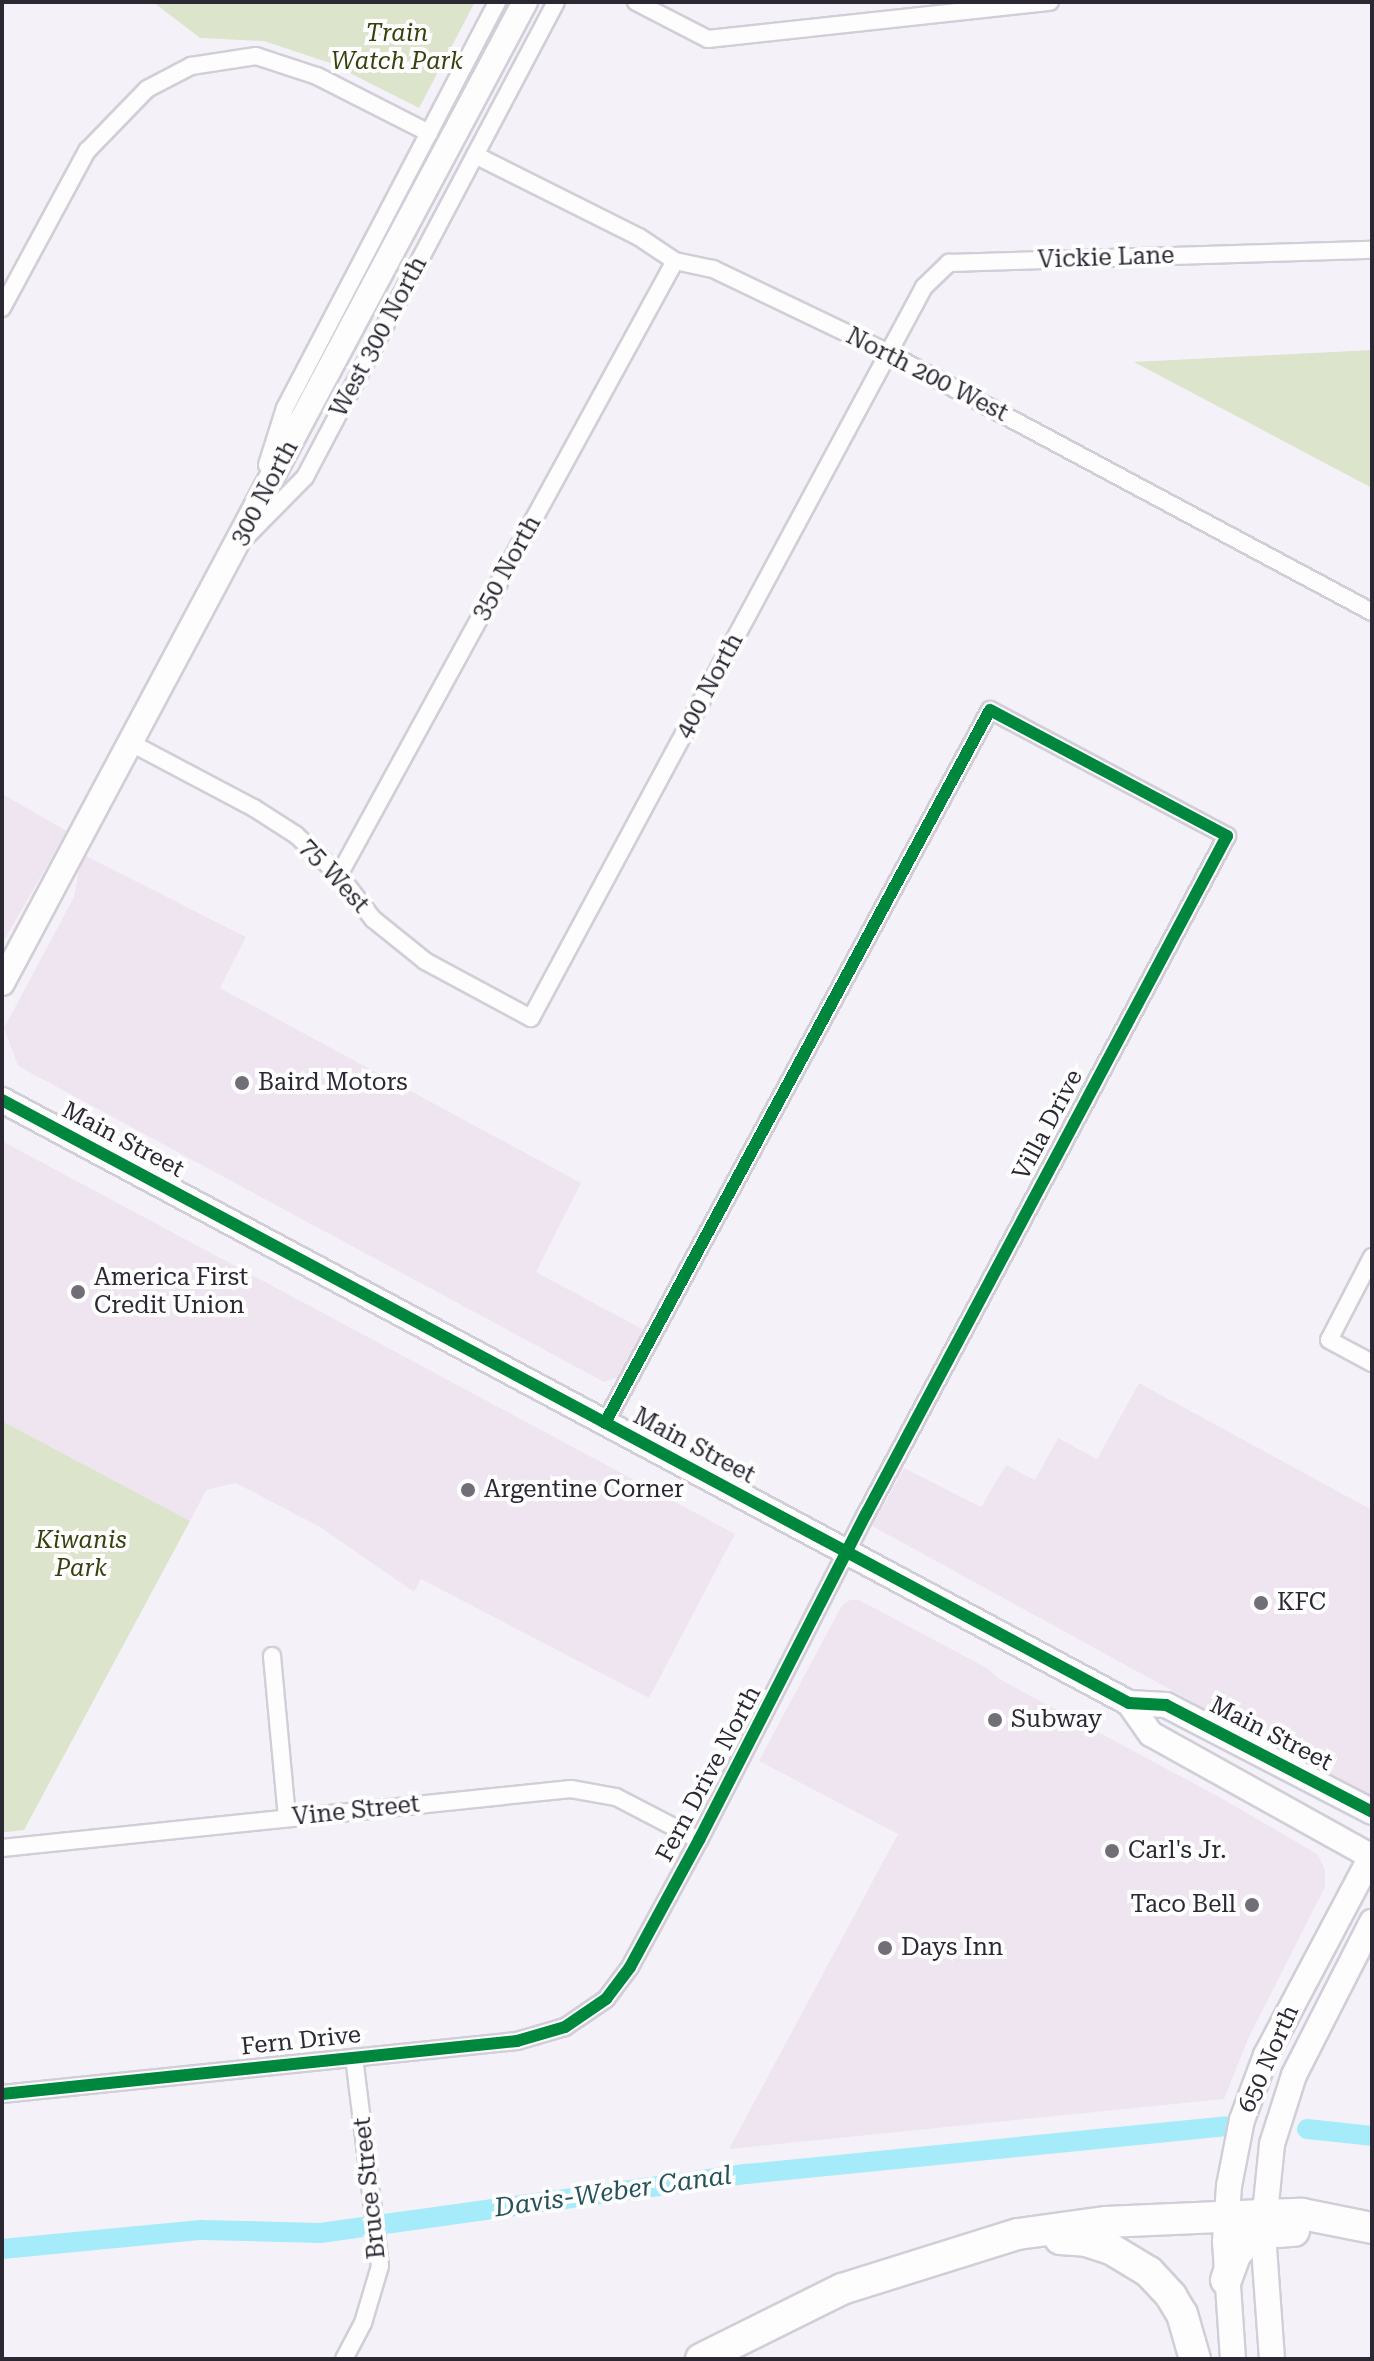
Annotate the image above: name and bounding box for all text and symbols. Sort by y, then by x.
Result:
park label: Train Watch Park [331,20,463,76]
street label: Vickie Lane [1037,241,1175,275]
street label: West 300 North [325,252,433,422]
street label: North 200 West [841,322,1013,428]
street label: 300 North [225,436,305,550]
street label: 350 North [467,511,547,625]
street label: 400 North [670,629,750,743]
street label: 75 West [293,833,375,919]
street label: Villa Drive [1007,1065,1089,1185]
place label: Baird Motors [258,1069,408,1097]
marker: Baird Motors [233,1074,251,1092]
street label: Main Street [57,1096,189,1184]
place label: America First Credit Union [94,1264,248,1320]
marker: America First Credit Union [69,1283,87,1301]
street label: Main Street [628,1402,760,1490]
place label: Argentine Corner [484,1476,684,1504]
marker: Argentine Corner [459,1481,477,1499]
park label: Kiwanis Park [35,1527,127,1583]
place label: KFC [1277,1589,1326,1617]
marker: KFC [1252,1594,1270,1612]
street label: Fern Drive North [651,1681,767,1867]
street label: Main Street [1205,1691,1337,1777]
place label: Subway [1011,1706,1102,1734]
marker: Subway [986,1711,1004,1729]
street label: Vine Street [291,1790,421,1832]
place label: Carl's Jr. [1128,1837,1226,1865]
marker: Carl's Jr. [1103,1842,1121,1860]
place label: Taco Bell [1131,1891,1236,1919]
marker: Taco Bell [1243,1896,1261,1914]
place label: Days Inn [901,1934,1003,1962]
marker: Days Inn [876,1939,894,1957]
street label: 650 North [1233,2001,1305,2117]
street label: Fern Drive [240,2020,362,2062]
street label: Bruce Street [348,2116,392,2260]
water label: Davis-Weber Canal [492,2160,734,2224]

